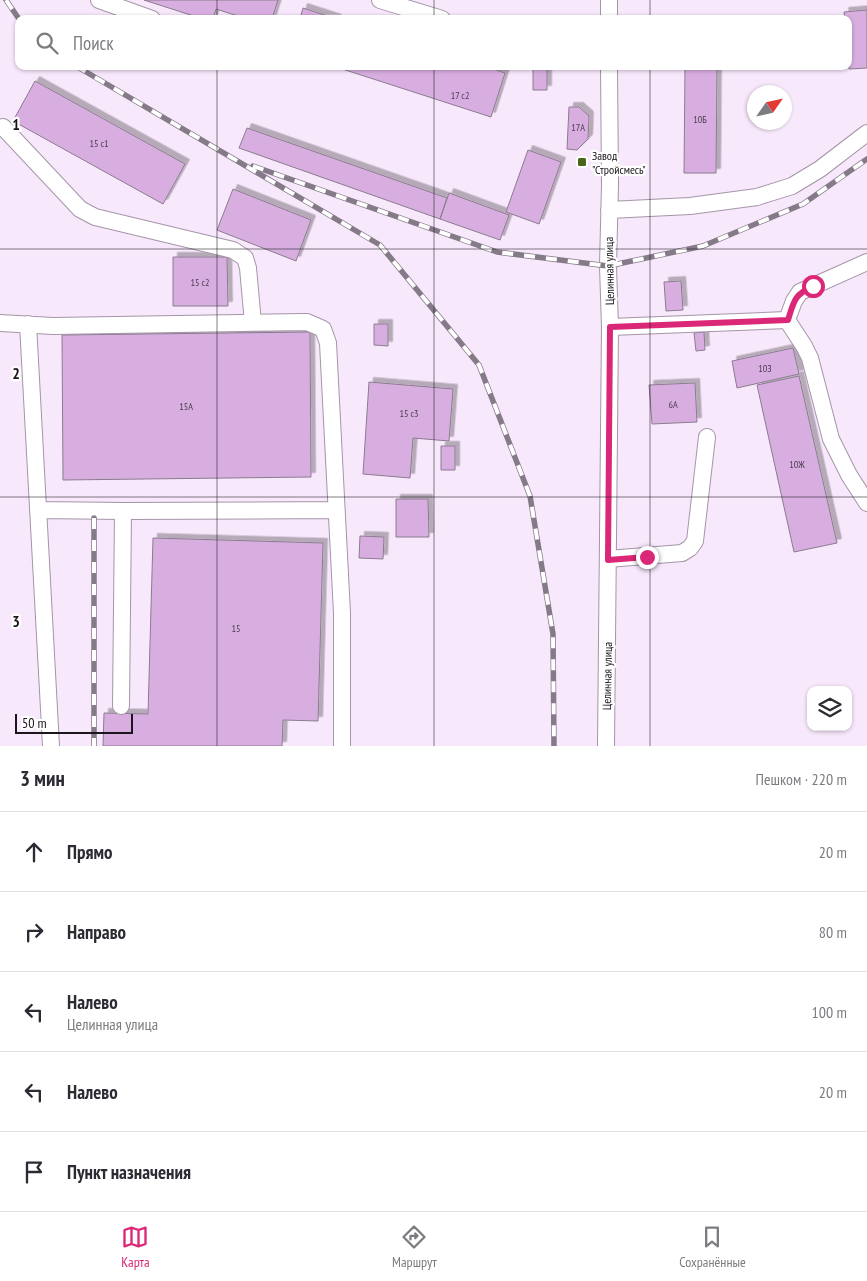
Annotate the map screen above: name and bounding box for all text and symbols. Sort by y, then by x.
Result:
search box [15,15,852,70]
icon: search [33,29,61,57]
text: Поиск [73,31,114,55]
north arrow [747,85,792,130]
house number: 17 с2 [451,89,469,102]
house number: 10Б [693,113,707,126]
text: 1 [12,114,20,134]
house number: 17А [571,121,585,134]
house number: 15 с1 [89,137,109,150]
place label: Завод "Стройсмесь" [592,148,646,177]
marker: Завод "Стройсмесь" [576,156,588,168]
street label: Целинная улица [601,237,617,305]
route start [802,275,825,298]
house number: 15 с2 [190,276,210,289]
house number: 10З [758,362,772,375]
text: 2 [12,363,20,383]
house number: 6А [668,398,678,411]
house number: 15А [179,400,193,413]
house number: 15 с3 [399,407,419,420]
house number: 10Ж [789,458,805,471]
route end [636,546,659,569]
text: 3 [12,611,20,631]
house number: 15 [232,622,241,635]
street label: Целинная улица [599,642,615,710]
map controls [807,686,852,731]
button: layers [807,686,852,731]
scale bar [15,711,132,734]
text: 50 m [22,714,47,732]
text: 3 мин [20,765,65,792]
text: Пешком · 220 m [756,769,847,789]
icon: ahead [20,838,48,866]
text: Прямо [67,840,112,864]
text: 20 m [819,842,847,862]
icon: right [20,918,48,946]
text: Направо [67,920,126,944]
text: 80 m [819,922,847,942]
text: Налево [67,990,118,1014]
icon: left [20,998,48,1026]
text: 100 m [812,1002,847,1022]
text: Целинная улица [67,1014,158,1034]
icon: left [20,1078,48,1106]
text: Налево [67,1080,118,1104]
text: 20 m [819,1082,847,1102]
icon: arrive [20,1158,48,1186]
text: Пункт назначения [67,1160,191,1184]
tab: Карта [121,1223,150,1271]
tab: Маршрут [392,1223,437,1271]
tab: Сохранённые [679,1223,746,1271]

